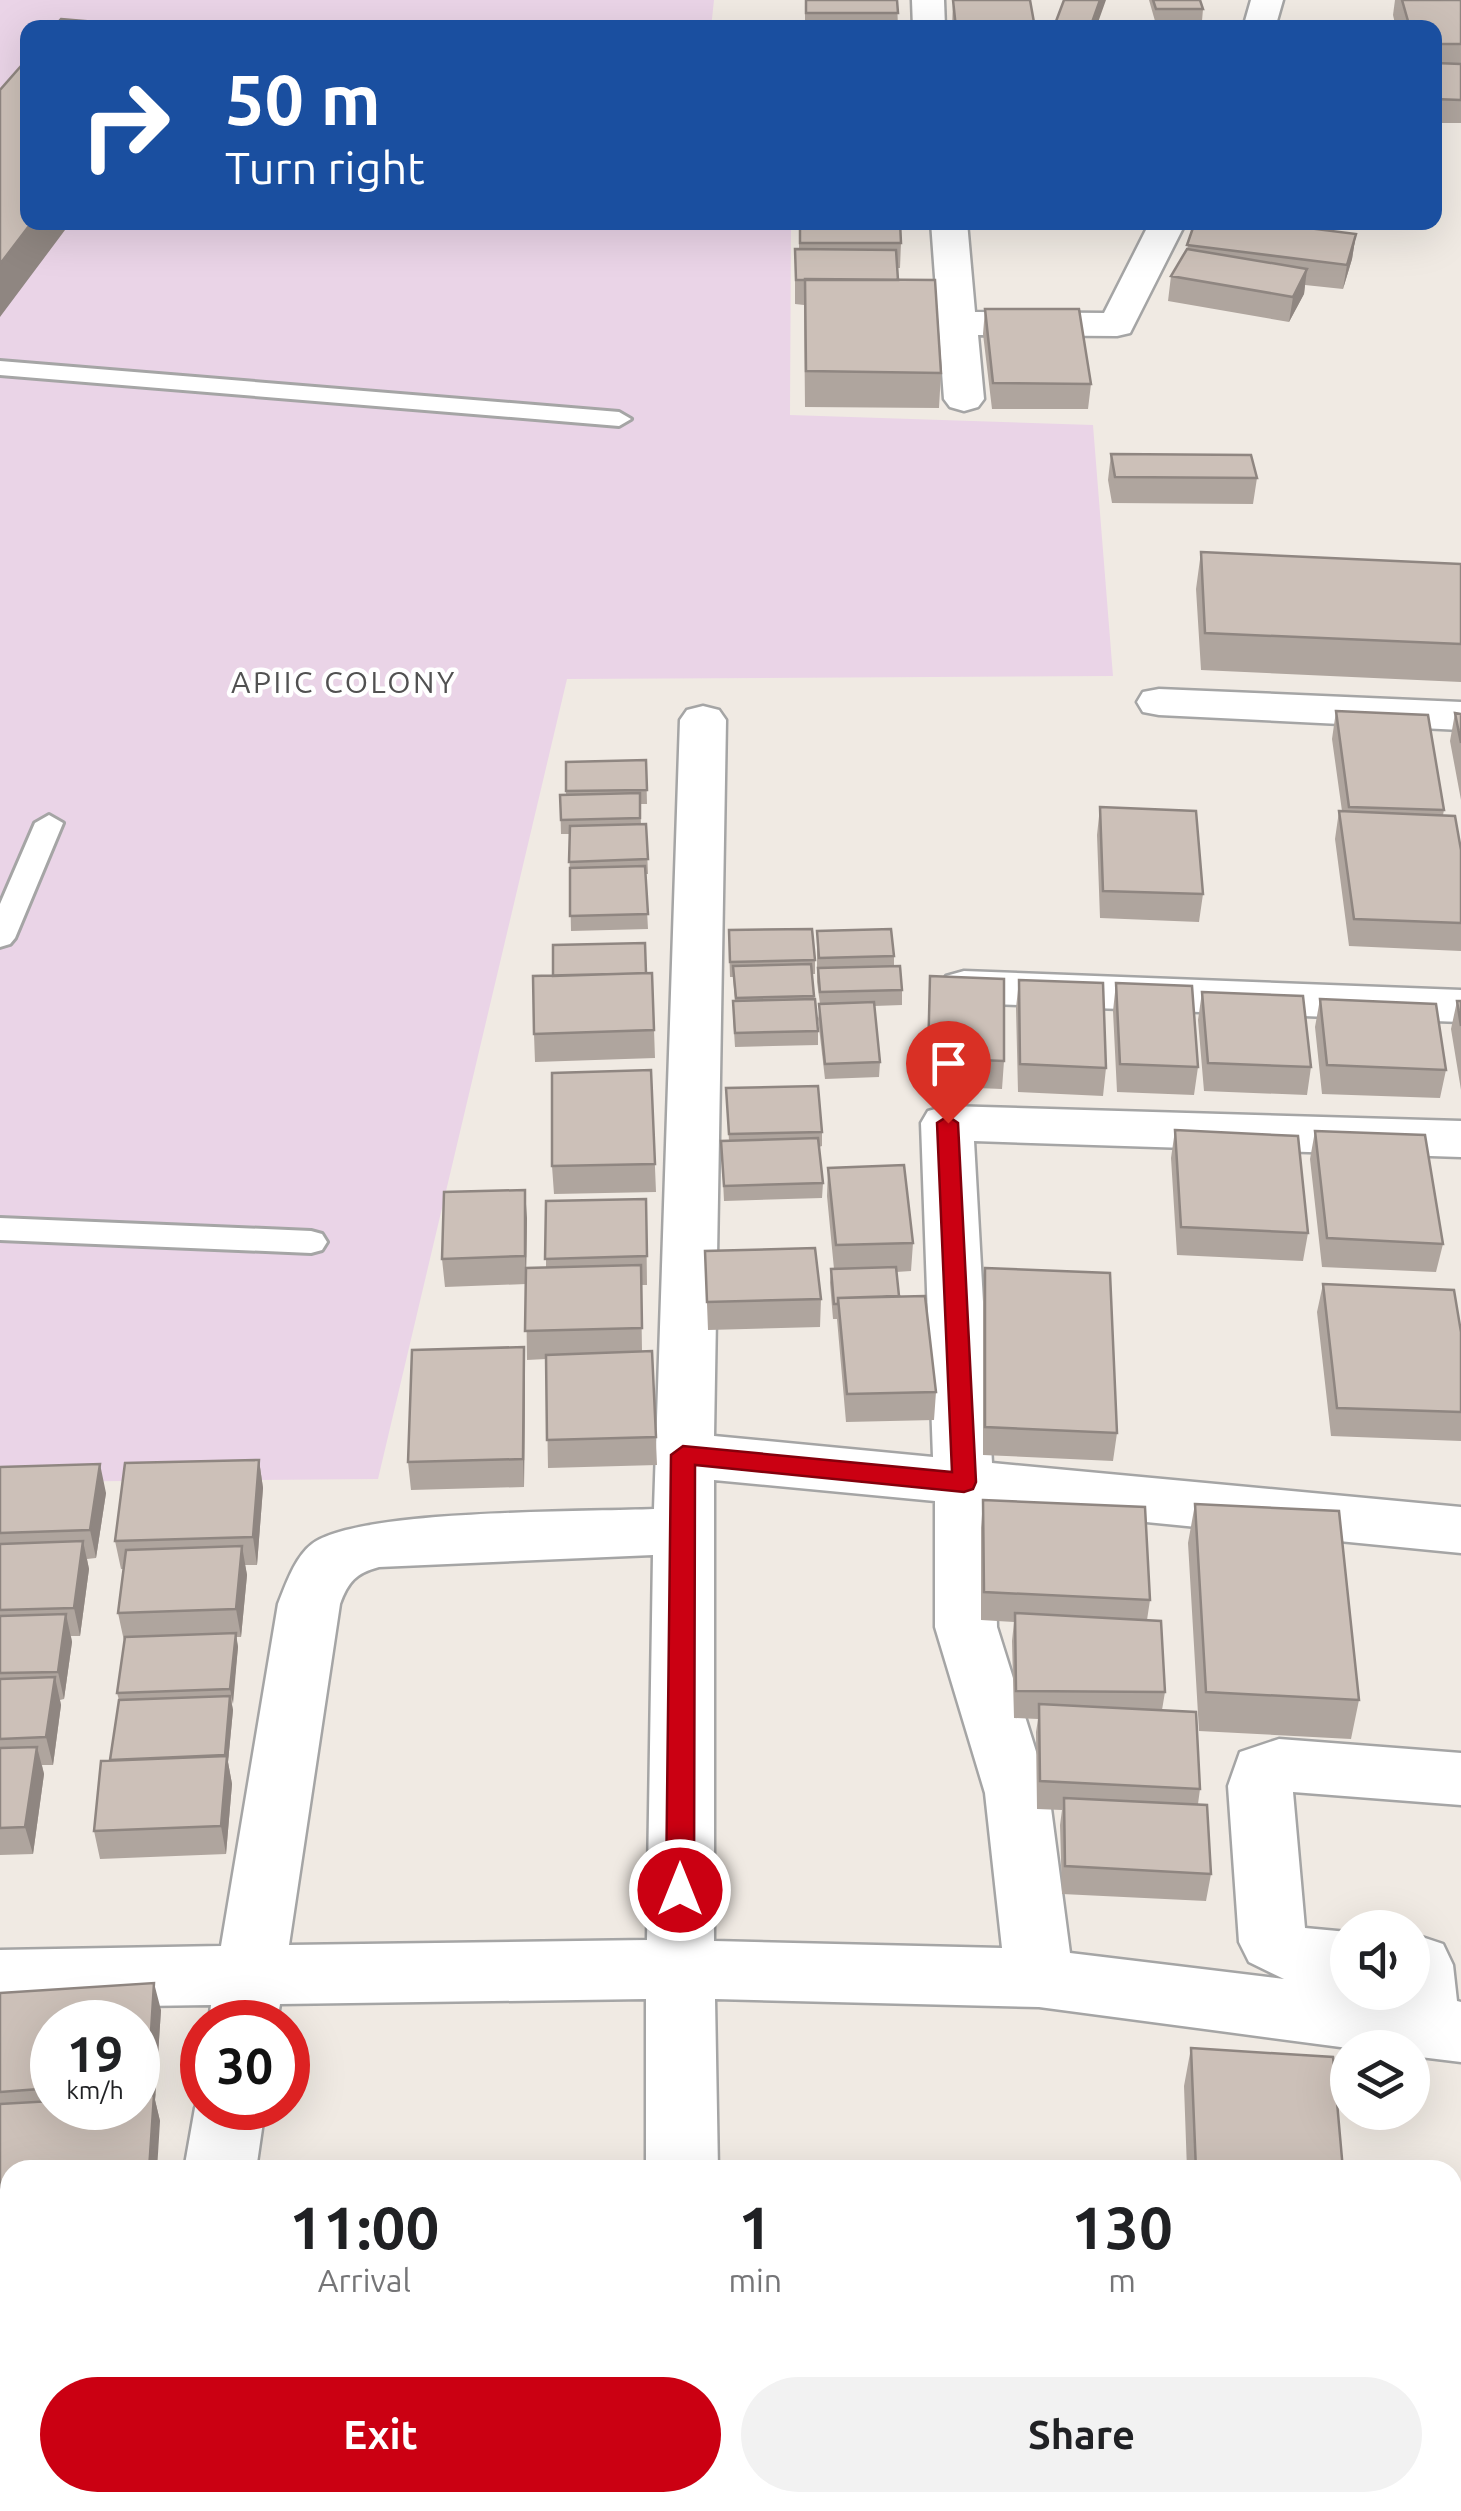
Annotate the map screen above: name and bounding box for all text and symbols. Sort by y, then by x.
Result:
icon: right [60,60,190,190]
text: 50 m [225,60,381,138]
text: Turn right [225,142,425,193]
district label: APIIC COLONY [231,665,457,699]
pin [906,1021,991,1124]
icon: arrive [921,1036,976,1091]
position arrow [628,1838,732,1942]
map controls [1330,1910,1430,2130]
button: sound [1330,1910,1430,2010]
speed limit sign: 30 [180,2000,310,2130]
text: 19 [67,2025,123,2081]
button: layers [1330,2030,1430,2130]
text: km/h [66,2076,124,2104]
text: 11:00 [289,2193,439,2260]
text: 1 [738,2193,772,2260]
text: 130 [1071,2193,1173,2260]
text: Arrival [318,2262,411,2298]
text: min [728,2262,782,2298]
text: m [1108,2262,1136,2298]
button: Exit [40,2377,721,2492]
button: Share [741,2377,1422,2492]

